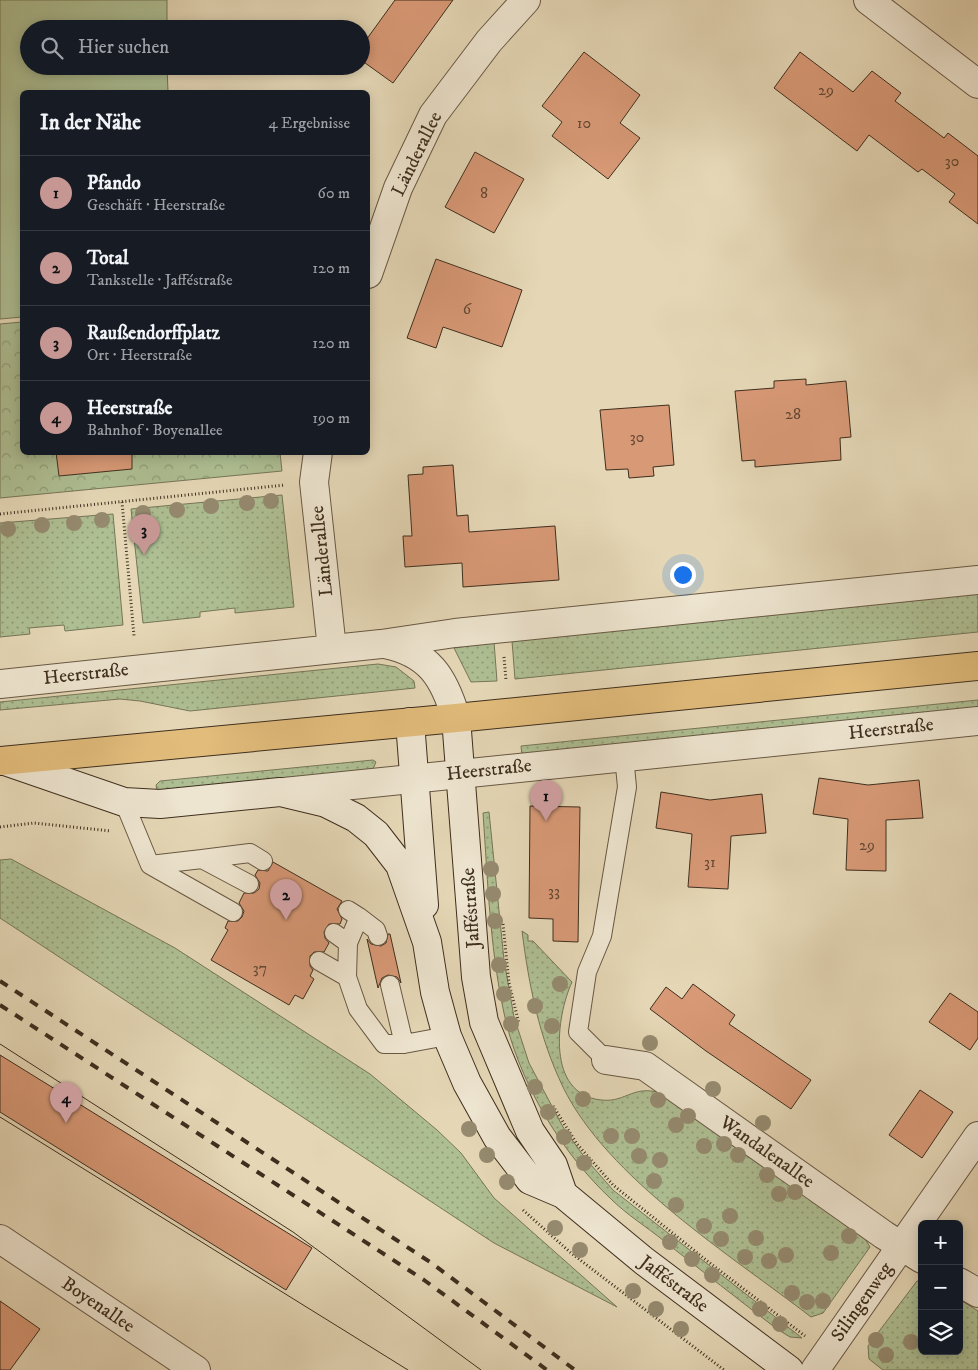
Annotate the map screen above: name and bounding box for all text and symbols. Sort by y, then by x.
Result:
search box [20,20,370,75]
icon: search [38,34,66,62]
text: Hier suchen [78,36,169,59]
house number: 29 [818,80,834,100]
street label: Länderallee [387,108,447,200]
text: In der Nähe [40,110,141,136]
text: 4 Ergebnisse [268,113,350,133]
house number: 10 [577,113,591,133]
house number: 30 [945,151,959,171]
text: Pfando [87,172,141,195]
text: 1 [53,183,59,203]
text: 60 m [318,183,350,203]
house number: 8 [480,183,488,203]
text: Geschäft · Heerstraße [87,195,225,215]
text: Total [87,247,128,270]
text: 2 [52,258,60,278]
text: 120 m [312,258,350,278]
text: Tankstelle · Jafféstraße [87,270,233,290]
house number: 6 [463,299,472,319]
text: Raußendorffplatz [87,322,220,345]
text: 3 [53,333,59,353]
text: 120 m [312,333,350,353]
text: Ort · Heerstraße [87,345,192,365]
text: Heerstraße [87,397,172,420]
house number: 28 [785,404,801,424]
text: 4 [51,408,61,428]
text: 190 m [312,408,350,428]
text: Bahnhof · Boyenallee [87,420,223,440]
house number: 30 [630,427,644,447]
street label: Länderallee [306,504,338,598]
pin: 3 [128,514,160,555]
your location [670,562,696,588]
street label: Heerstraße [42,658,130,690]
street label: Heerstraße [847,713,935,745]
street label: Heerstraße [445,754,533,786]
pin: 1 [530,780,562,821]
house number: 29 [859,835,875,855]
house number: 31 [704,852,716,872]
street label: Jafféstraße [457,867,485,951]
pin: 2 [270,879,302,920]
house number: 33 [548,881,560,901]
house number: 37 [253,958,267,978]
pin: 4 [50,1082,82,1123]
street label: Wandalenallee [714,1110,819,1193]
map controls [918,1220,963,1355]
button: + [918,1220,963,1265]
street label: Jafféstraße [633,1249,713,1318]
street label: Silingenweg [826,1257,898,1346]
button: − [918,1265,963,1310]
street label: Boyenallee [57,1272,139,1338]
button: layers [918,1310,963,1355]

